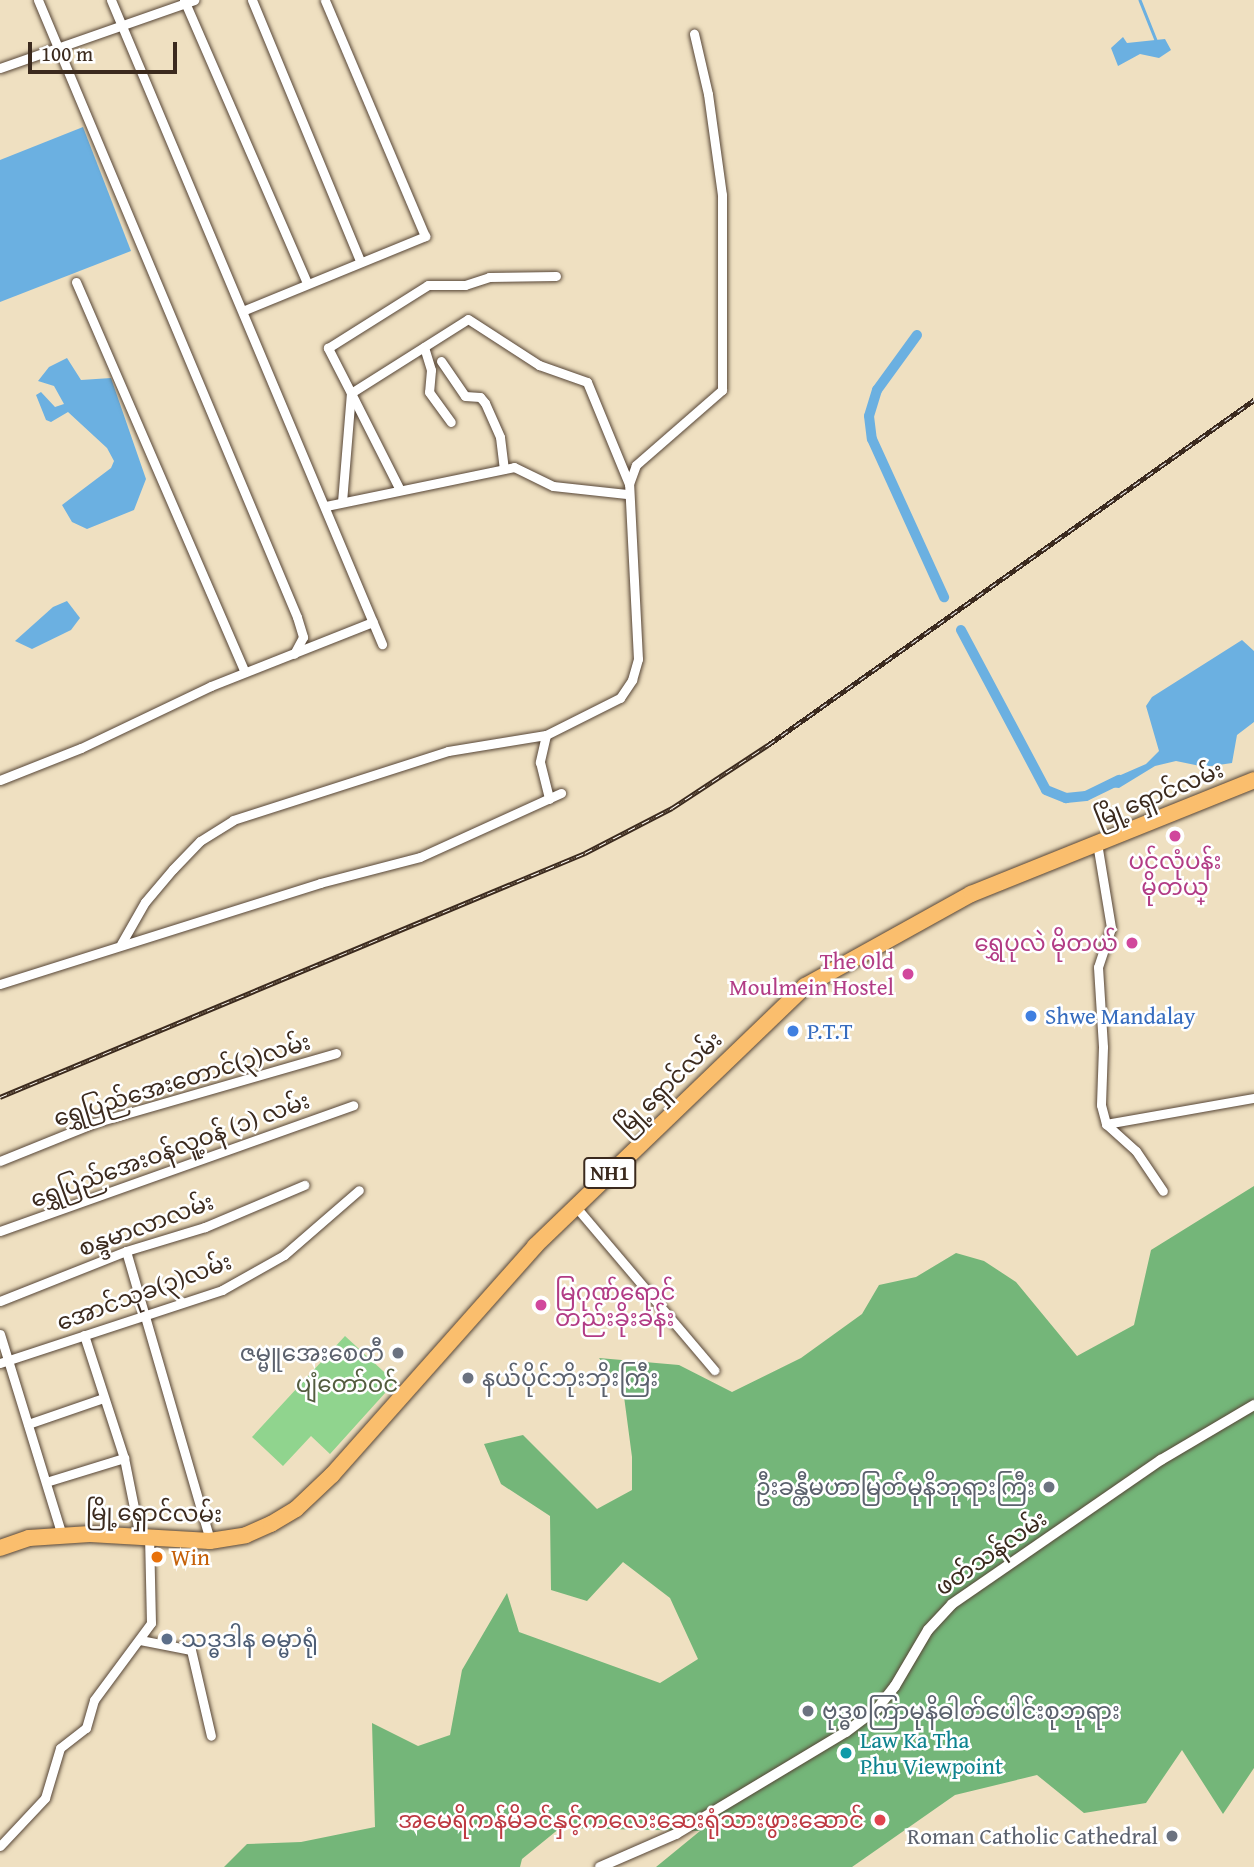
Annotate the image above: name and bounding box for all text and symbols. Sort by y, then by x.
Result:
scale bar [32,28,180,72]
text: 100 m [41,38,93,69]
street label: မြို့ရှောင်လမ်း [1091,756,1227,832]
marker: ပင်လုံပန်း မိုတယ္ [1167,828,1183,844]
place label: ပင်လုံပန်း မိုတယ္ [1128,847,1222,901]
place label: ရွှေပုလဲ မိုတယ် [974,929,1118,957]
marker: ရွှေပုလဲ မိုတယ် [1124,935,1140,951]
place label: The Old Moulmein Hostel [729,947,894,1001]
marker: The Old Moulmein Hostel [900,966,916,982]
place label: Shwe Mandalay [1045,1002,1195,1030]
marker: Shwe Mandalay [1023,1008,1039,1024]
place label: P.T.T [807,1017,853,1045]
marker: P.T.T [785,1023,801,1039]
street label: မြို့ရှောင်လမ်း [610,1026,728,1140]
street label: ရွှေပြည်အေးတောင်(၃)လမ်း [50,1028,314,1132]
street label: ရွှေပြည်အေးဝန်လူ့ဝန် (၁) လမ်း [27,1087,313,1213]
road number: NH1 [582,1156,638,1190]
street label: စန္ဒမာလာလမ်း [75,1188,217,1262]
street label: အောင်သုခ(၃)လမ်း [53,1248,235,1336]
place label: မြဂုဏ်ရောင် တည်းခိုးခန်း [555,1278,676,1332]
marker: မြဂုဏ်ရောင် တည်းခိုးခန်း [533,1297,549,1313]
place label: ဇမ္မူအေးစေတီ [240,1339,384,1367]
marker: ဇမ္မူအေးစေတီ [390,1345,406,1361]
place label: နယ်ပိုင်ဘိုးဘိုးကြီး [482,1364,658,1392]
park label: ပျံတော်ဝင် [296,1370,398,1398]
marker: နယ်ပိုင်ဘိုးဘိုးကြီး [460,1370,476,1386]
place label: ဦးခန္တီမဟာမြတ်မုနိဘုရားကြီး [755,1473,1035,1501]
marker: ဦးခန္တီမဟာမြတ်မုနိဘုရားကြီး [1041,1479,1057,1495]
street label: မြို့ရှောင်လမ်း [86,1498,222,1528]
street label: ဖတ်သန်လမ်း [930,1504,1052,1602]
place label: Win [171,1543,210,1571]
marker: Win [149,1549,165,1565]
place label: သဒ္ဓဒါန ဓမ္မာရုံ [181,1625,318,1653]
marker: သဒ္ဓဒါန ဓမ္မာရုံ [159,1631,175,1647]
place label: ဗုဒ္ဓစကြာမုနိဓါတ်ပေါင်းစုဘုရား [822,1697,1120,1725]
marker: ဗုဒ္ဓစကြာမုနိဓါတ်ပေါင်းစုဘုရား [800,1703,816,1719]
place label: Law Ka Tha Phu Viewpoint [860,1726,1003,1780]
marker: Law Ka Tha Phu Viewpoint [838,1745,854,1761]
place label: အမေရိကန်မိခင်နှင့်ကလေးဆေးရုံသားဖွားဆောင် [398,1806,864,1834]
marker: အမေရိကန်မိခင်နှင့်ကလေးဆေးရုံသားဖွားဆောင် [870,1810,890,1830]
place label: Roman Catholic Cathedral [907,1822,1158,1850]
marker: Roman Catholic Cathedral [1164,1828,1180,1844]

